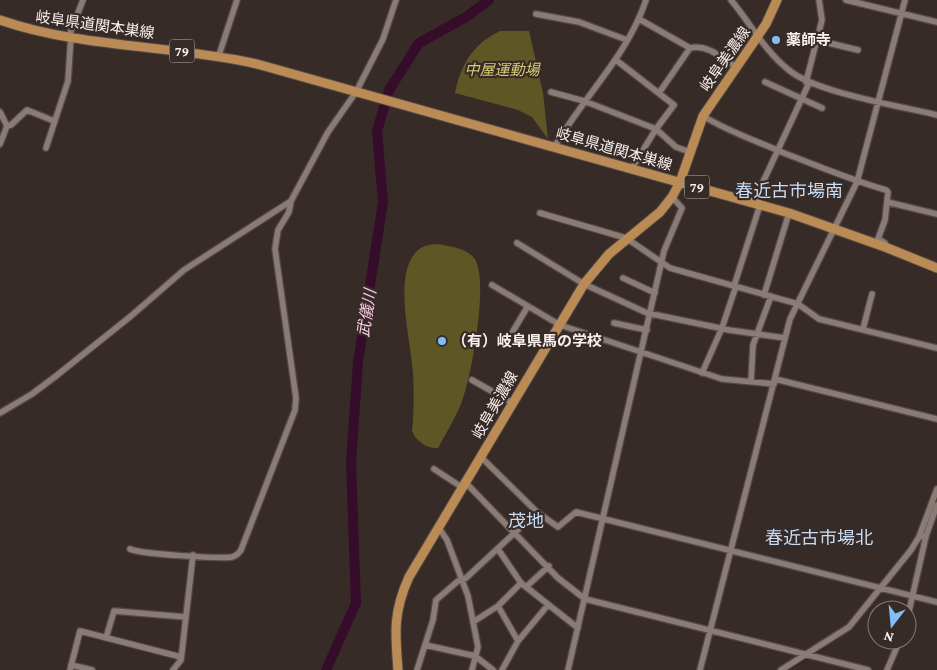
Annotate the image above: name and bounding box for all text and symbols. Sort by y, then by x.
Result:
street label: 岐阜県道関本巣線 [34,9,156,41]
street label: 岐阜美濃線 [697,24,753,94]
place label: 薬師寺 [786,32,831,48]
marker: 薬師寺 [770,34,782,46]
road number: 79 [170,40,194,62]
park label: 中屋運動場 [464,62,541,78]
street label: 岐阜県道関本巣線 [554,125,674,173]
road number: 79 [684,176,710,198]
district label: 春近古市場南 [735,181,843,201]
water label: 武儀川 [354,286,379,338]
place label: （有）岐阜県馬の学校 [452,332,602,349]
marker: （有）岐阜県馬の学校 [436,335,448,347]
street label: 岐阜美濃線 [469,369,521,441]
district label: 茂地 [508,511,544,531]
district label: 春近古市場北 [765,528,873,548]
north arrow [867,600,917,650]
text: N [881,628,895,647]

